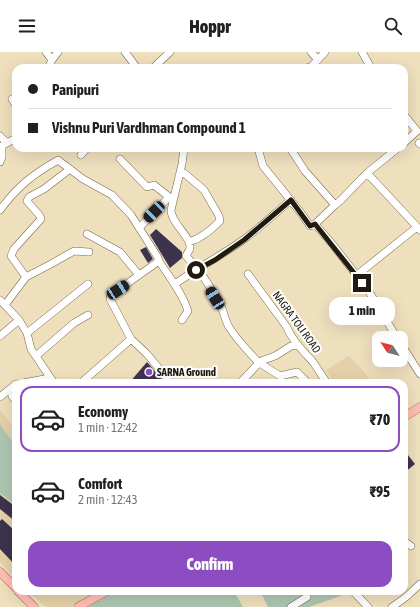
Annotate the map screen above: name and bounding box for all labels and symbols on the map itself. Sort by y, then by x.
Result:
car [141,199,167,225]
route start [187,261,205,279]
route end [353,274,371,292]
car [105,278,131,302]
car [204,285,226,311]
street label: NAGRA TOLI ROAD [271,289,323,355]
callout: 1 min [329,297,395,325]
north arrow [372,331,408,367]
place label: SARNA Ground [157,366,216,378]
marker: SARNA Ground [144,367,154,377]

